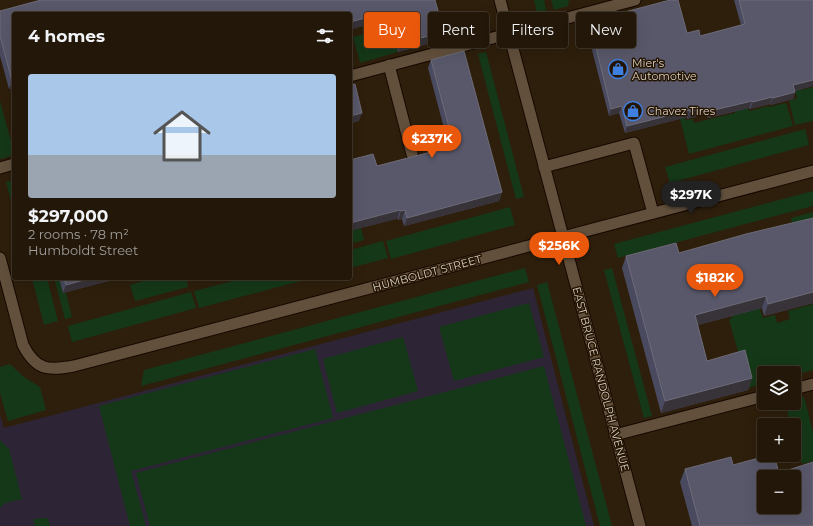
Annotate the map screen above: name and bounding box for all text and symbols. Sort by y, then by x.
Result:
chip: Buy [364,12,420,48]
chip: Rent [428,12,489,48]
chip: Filters [497,12,568,48]
chip: New [576,12,636,48]
icon: filters [314,25,336,47]
text: 4 homes [28,26,105,46]
place label: Mier's Automotive [632,56,697,83]
shop icon: Mier's Automotive [607,58,629,80]
icon: home [146,100,218,172]
shop icon: Chavez Tires [622,100,644,122]
place label: Chavez Tires [647,104,716,118]
pin: $237K [404,125,460,159]
text: $237K [411,130,453,146]
pin: $297K [663,181,719,215]
text: $297K [670,186,712,202]
text: $297,000 [28,206,108,226]
text: 2 rooms · 78 m² [28,226,129,242]
pin: $256K [531,232,587,266]
text: $256K [538,237,580,253]
text: Humboldt Street [28,242,138,258]
street label: HUMBOLDT STREET [371,252,484,294]
pin: $182K [687,264,743,298]
text: $182K [695,269,735,285]
street label: EAST BRUCE RANDOLPH AVENUE [570,285,632,473]
map controls [757,366,801,514]
button: layers [757,366,801,410]
button: + [757,418,801,462]
button: − [757,470,801,514]

